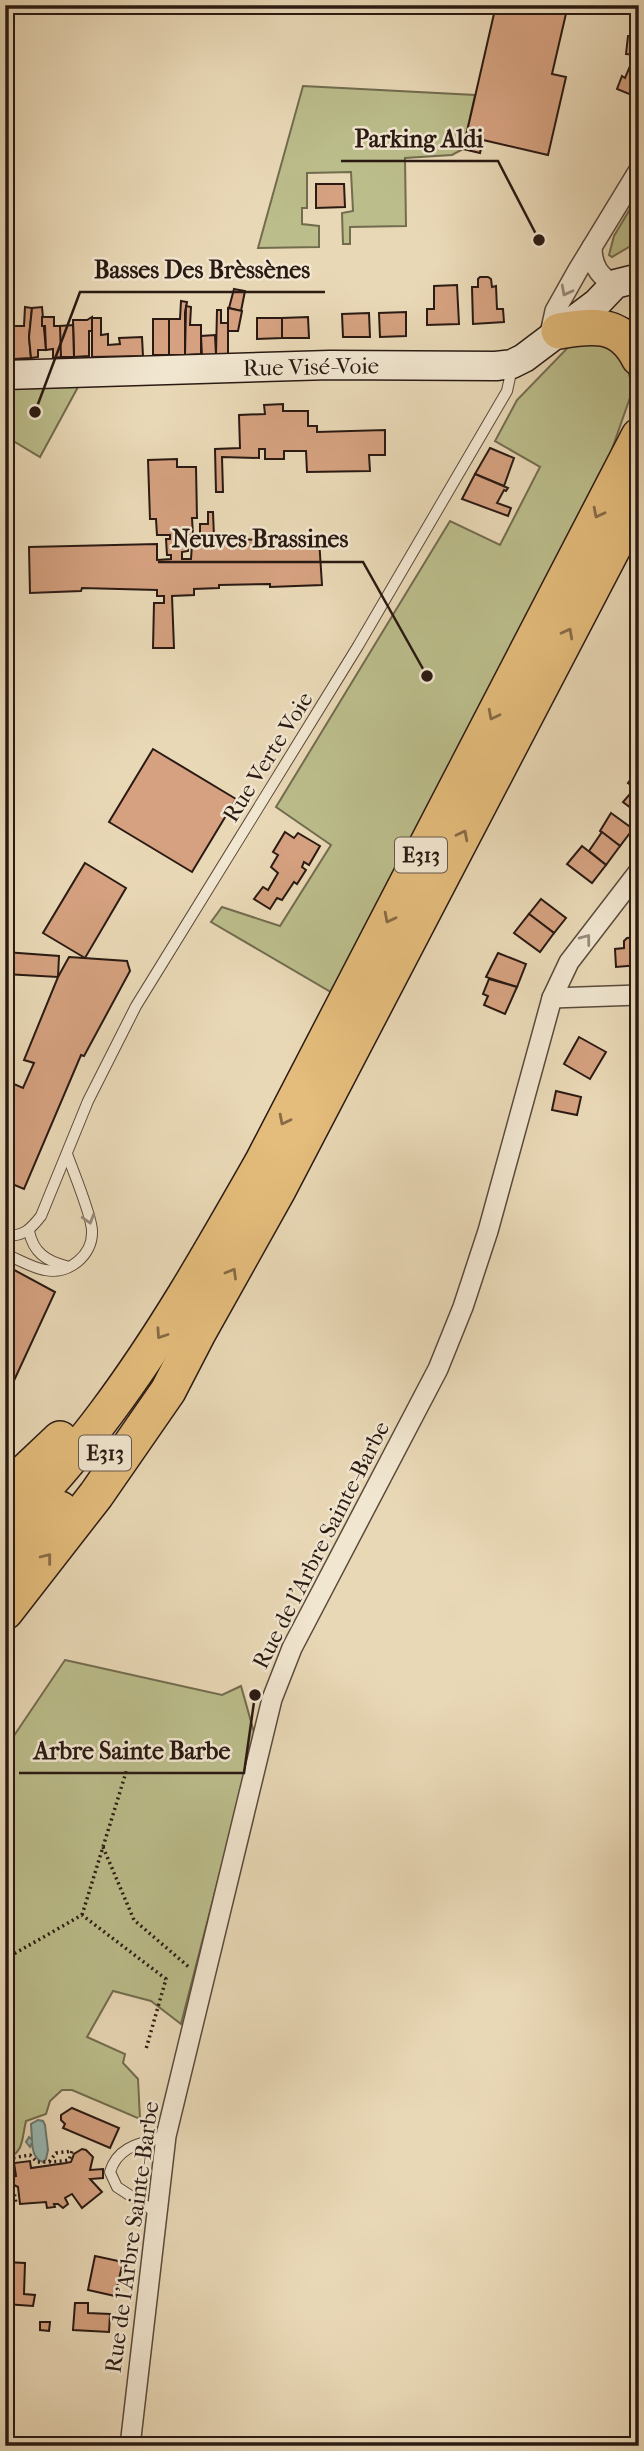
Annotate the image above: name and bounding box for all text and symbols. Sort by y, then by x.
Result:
callout: Parking Aldi [341,116,498,161]
text: Parking Aldi [355,125,484,153]
callout: Basses Des Brèssènes [80,247,325,292]
text: Basses Des Brèssènes [94,256,310,284]
one-way arrow [561,284,574,296]
street label: Rue Visé-Voie [243,352,379,382]
one-way arrow [592,506,606,518]
callout: Neuves Brassines [158,517,363,562]
text: Neuves Brassines [172,525,348,553]
one-way arrow [560,628,573,640]
street label: Rue Verte Voie [217,687,319,827]
one-way arrow [488,708,502,721]
one-way arrow [454,829,468,842]
road number: E313 [395,838,447,872]
one-way arrow [384,910,397,923]
one-way arrow [578,935,591,947]
one-way arrow [279,1112,293,1125]
one-way arrow [81,1212,95,1224]
one-way arrow [224,1268,237,1281]
one-way arrow [156,1326,169,1339]
street label: Rue de l'Arbre Sainte-Barbe [247,1417,395,1673]
road number: E313 [79,1436,131,1470]
one-way arrow [39,1553,52,1566]
callout: Arbre Sainte Barbe [19,1728,244,1773]
text: Arbre Sainte Barbe [32,1737,230,1765]
street label: Rue de l'Arbre Sainte-Barbe [100,2099,164,2375]

